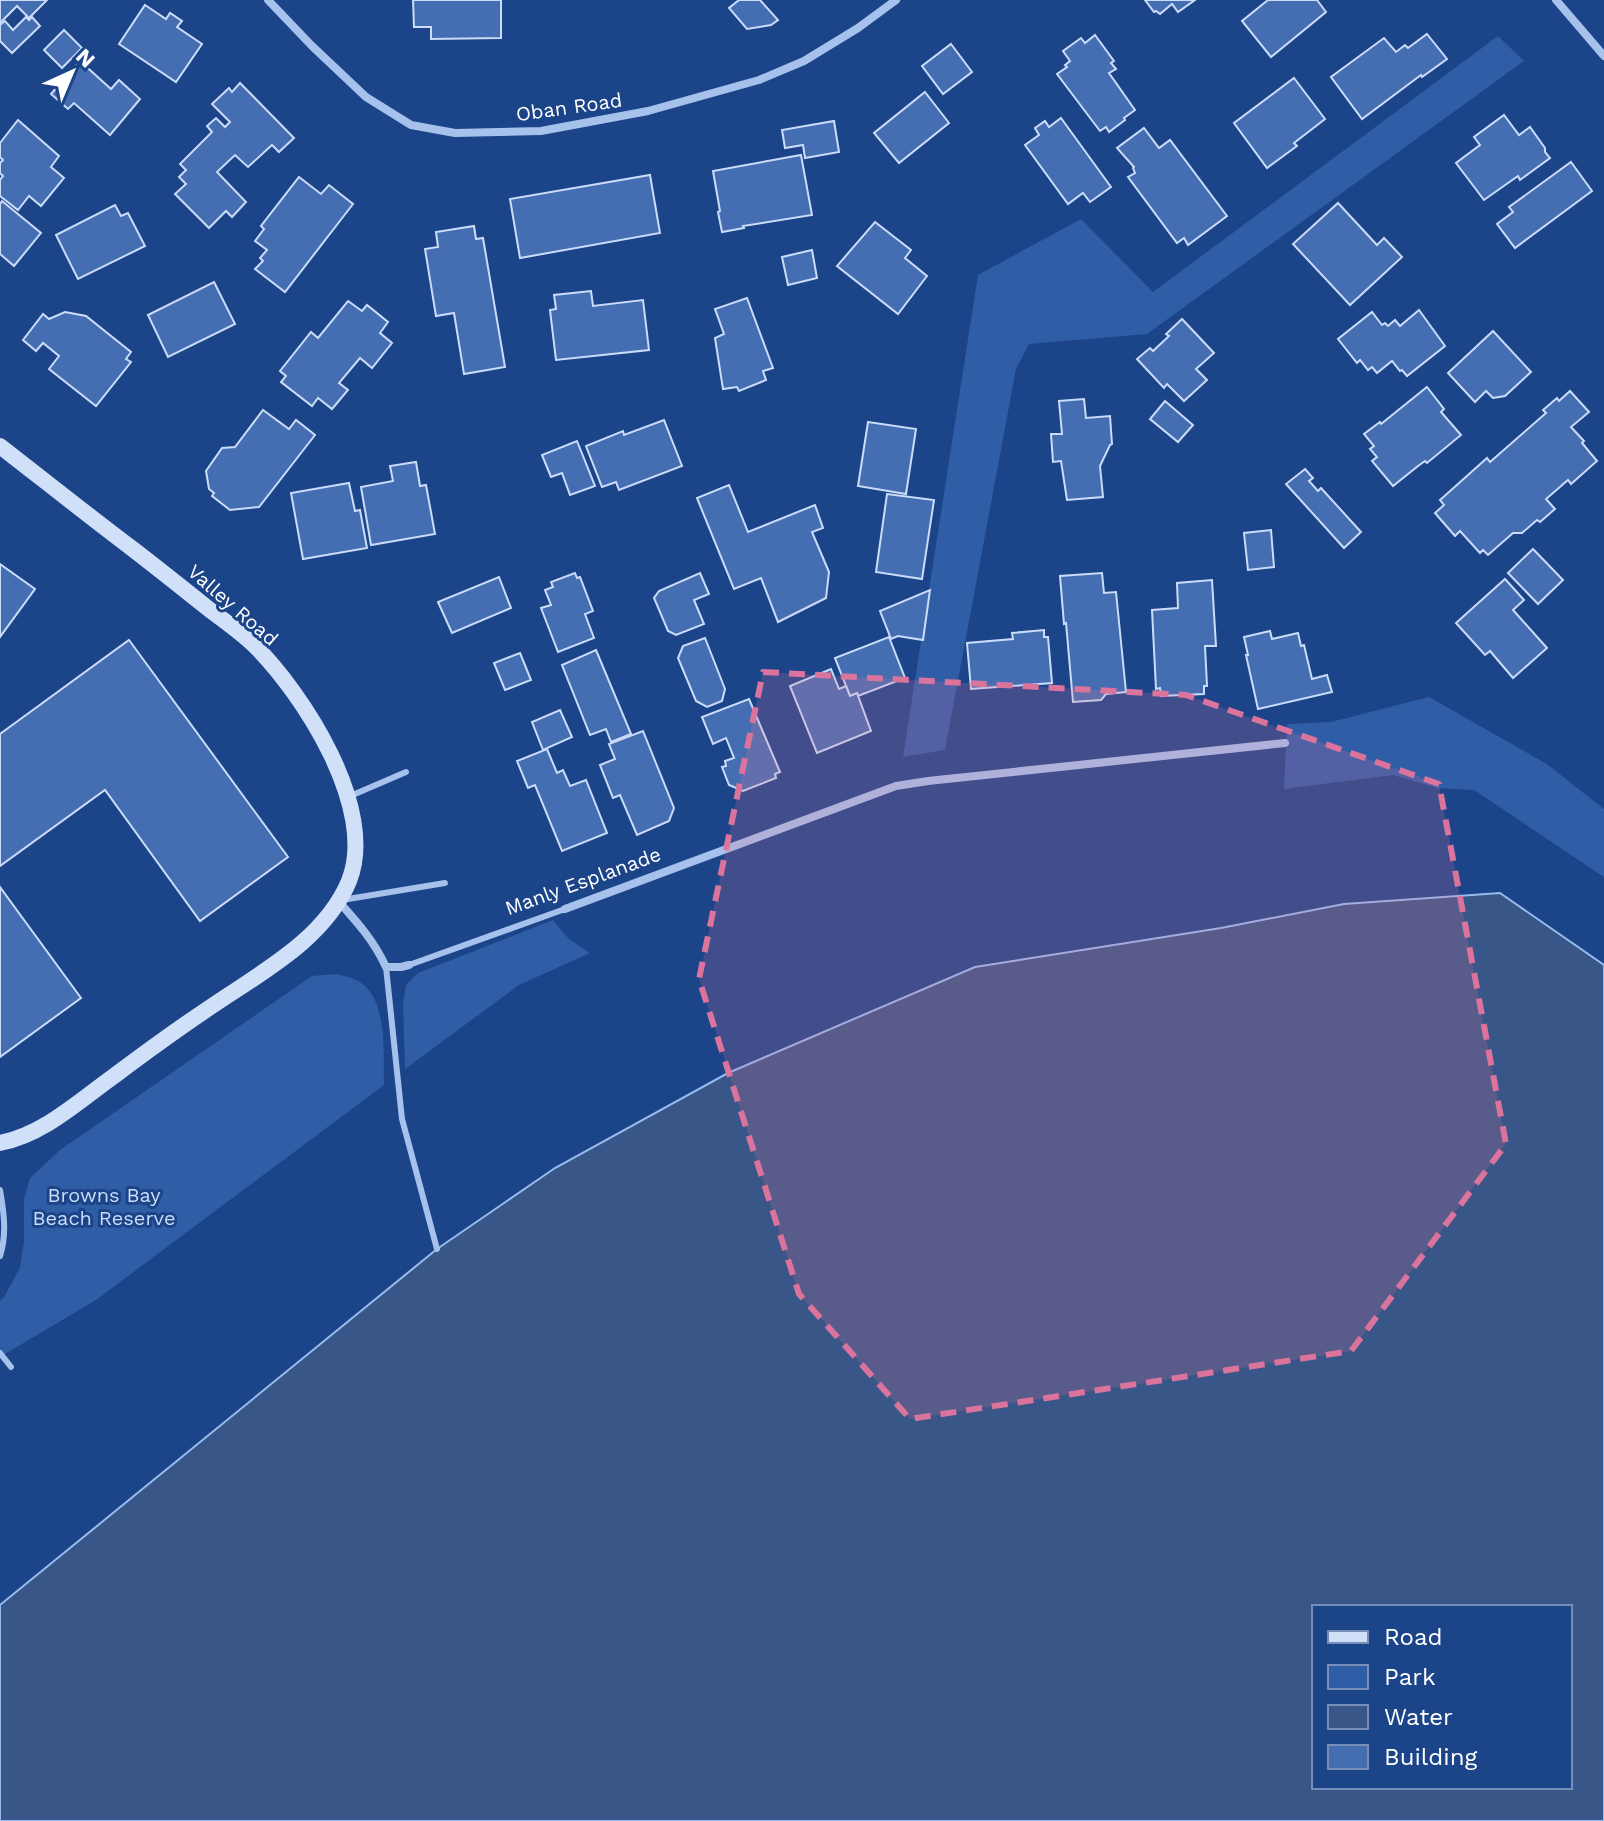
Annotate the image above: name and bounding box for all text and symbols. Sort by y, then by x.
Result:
north arrow [32,32,112,112]
text: N [71,43,100,73]
street label: Oban Road [514,88,624,126]
street label: Valley Road [183,559,283,651]
street label: Manly Esplanade [502,842,664,920]
park label: Browns Bay Beach Reserve [33,1183,176,1230]
legend [1312,1605,1572,1789]
text: Road [1384,1623,1443,1651]
text: Park [1384,1663,1436,1691]
text: Water [1384,1703,1453,1731]
text: Building [1384,1743,1477,1771]

